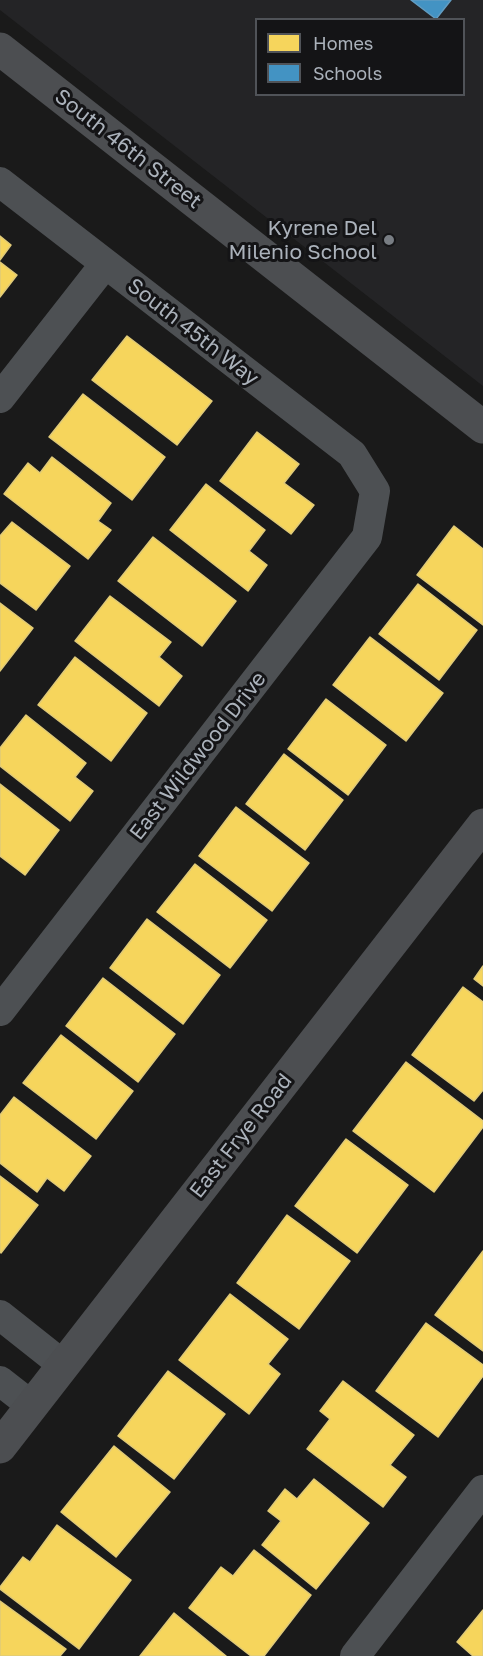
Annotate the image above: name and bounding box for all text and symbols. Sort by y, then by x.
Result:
legend [255,18,465,96]
text: Homes [313,32,373,54]
text: Schools [313,62,382,84]
street label: South 46th Street [49,84,207,214]
place label: Kyrene Del Milenio School [229,215,377,265]
marker: Kyrene Del Milenio School [382,233,396,247]
street label: South 45th Way [122,273,264,391]
street label: East Wildwood Drive [124,667,272,845]
street label: East Frye Road [185,1069,297,1203]

